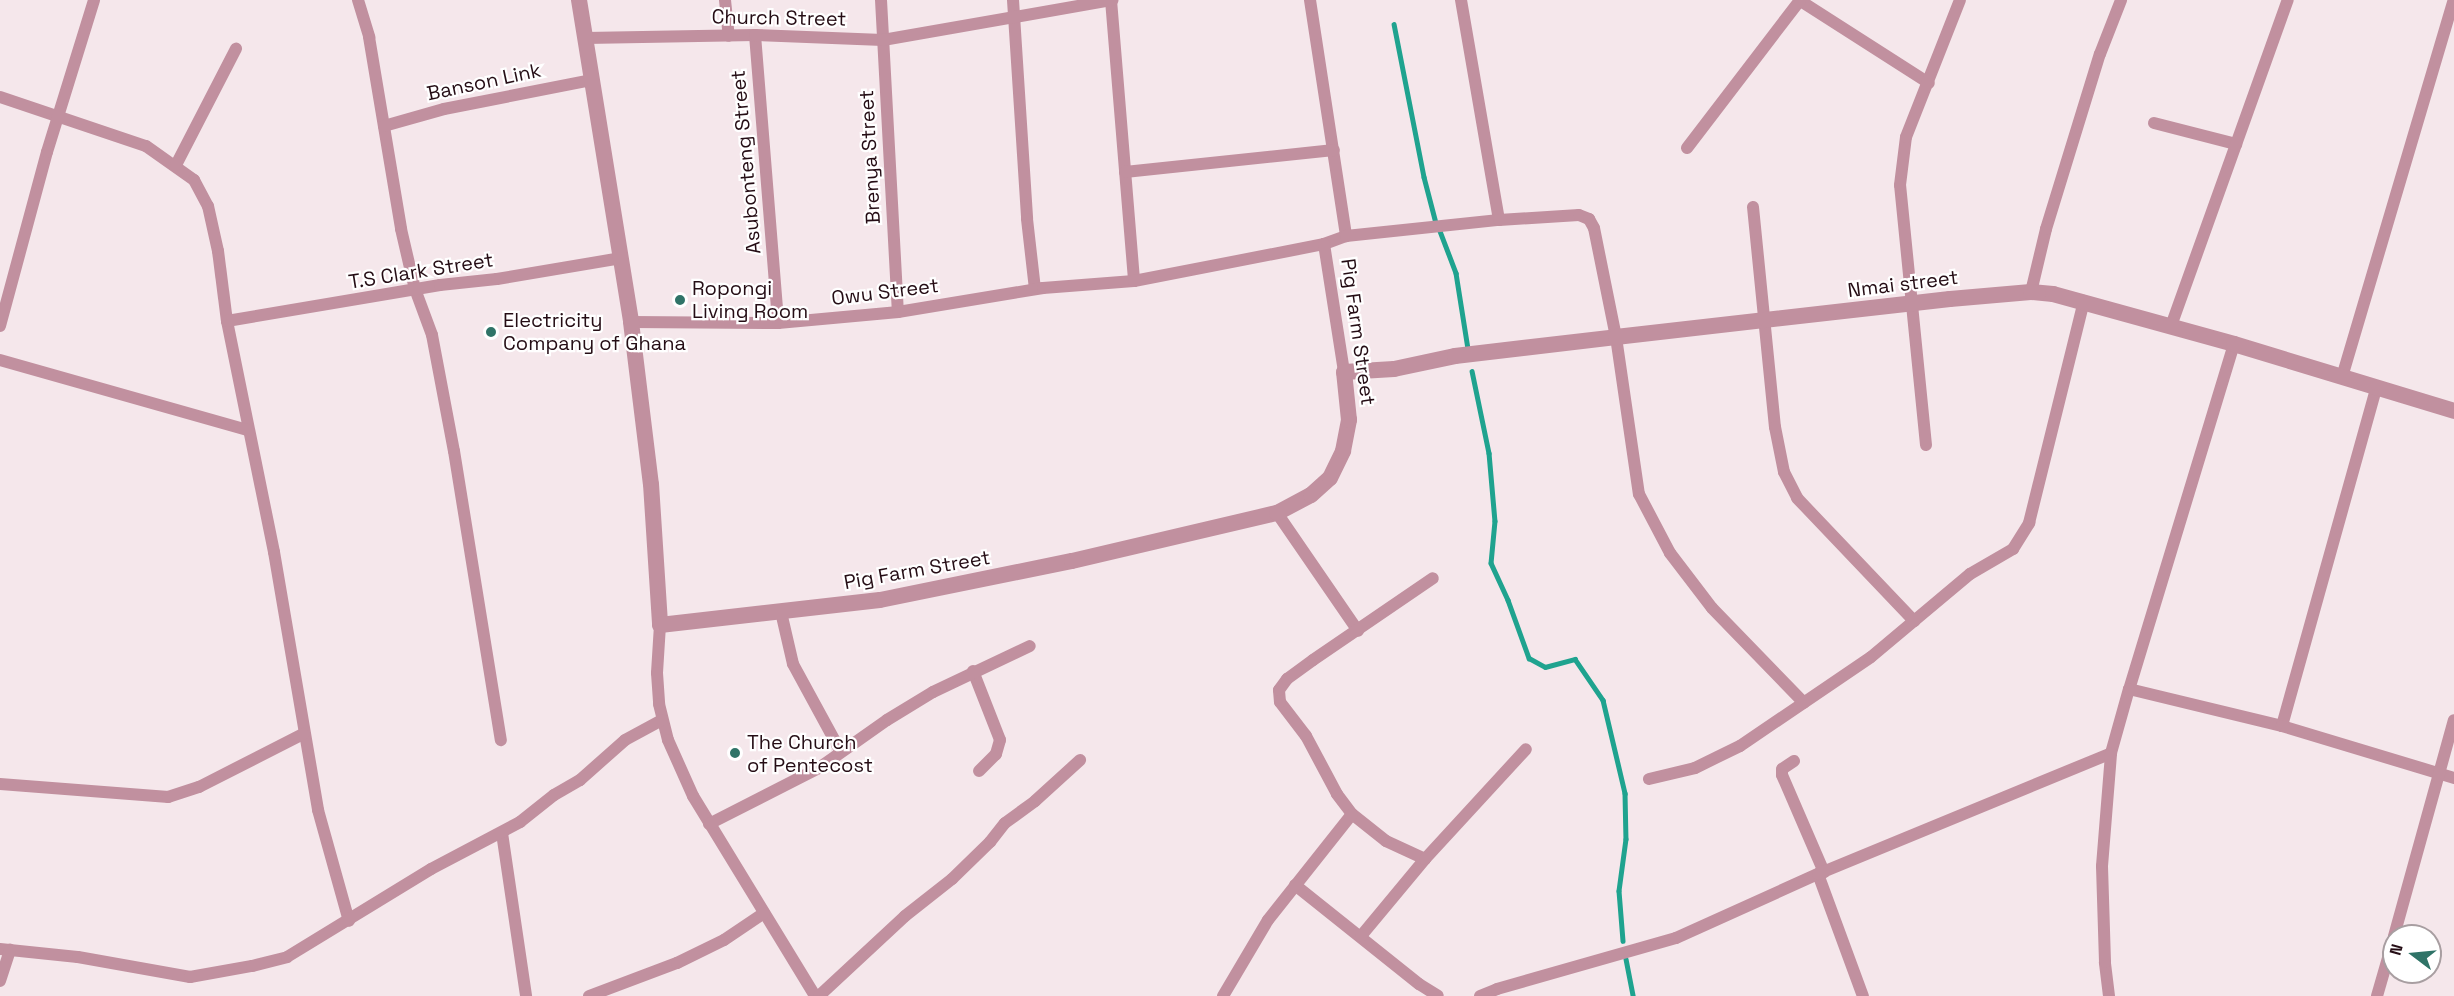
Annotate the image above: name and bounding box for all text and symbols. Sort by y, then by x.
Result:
street label: Church Street [711,5,847,31]
street label: Banson Link [425,58,543,106]
street label: Asubonteng Street [726,69,766,255]
street label: Brenya Street [855,89,885,225]
street label: T.S Clark Street [347,248,495,294]
street label: Pig Farm Street [1336,257,1380,407]
street label: Nmai street [1846,265,1960,303]
street label: Owu Street [830,274,940,310]
place label: Ropongi Living Room [692,276,808,323]
marker: Ropongi Living Room [673,293,687,307]
place label: Electricity Company of Ghana [503,308,686,355]
marker: Electricity Company of Ghana [484,325,498,339]
street label: Pig Farm Street [842,545,992,595]
place label: The Church of Pentecost [747,730,873,777]
marker: The Church of Pentecost [728,746,742,760]
north arrow [2382,924,2442,984]
text: N [2385,941,2408,958]

